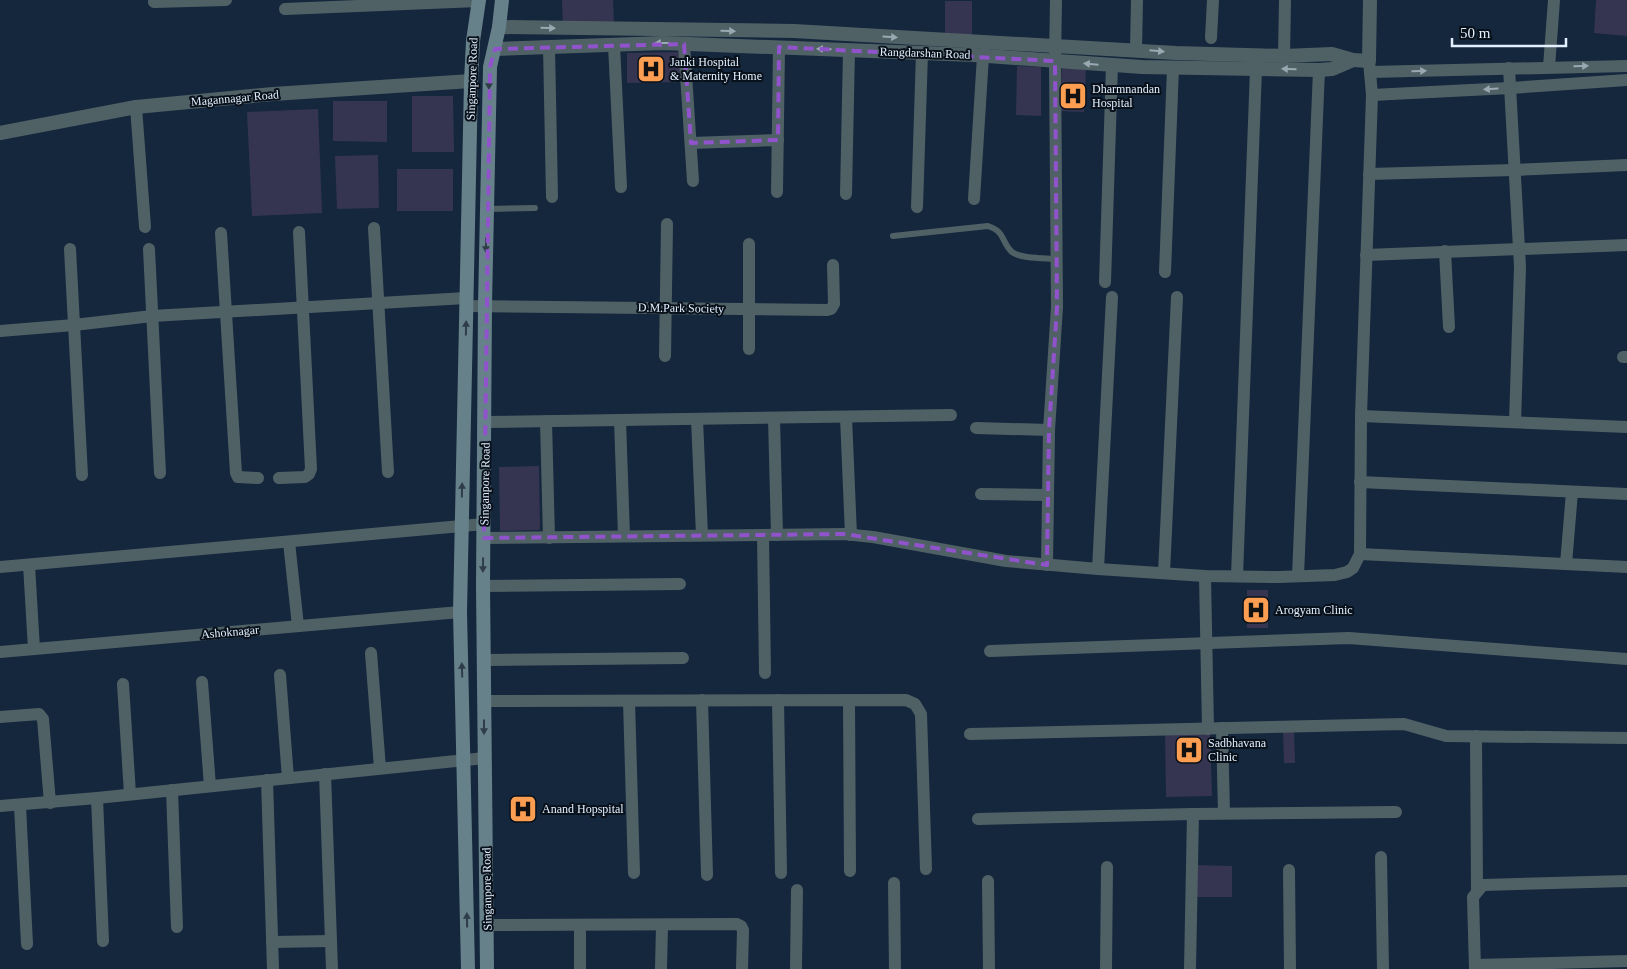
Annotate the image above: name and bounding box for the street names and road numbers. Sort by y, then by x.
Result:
street label: Singanpore Road [464,37,480,121]
street label: Rangdarshan Road [879,44,971,62]
street label: Magannagar Road [190,87,280,109]
street label: D.M.Park Society [638,300,724,316]
street label: Singanpore Road [477,442,493,526]
street label: Ashoknagar [201,622,259,642]
street label: Singanpore Road [479,847,495,931]

